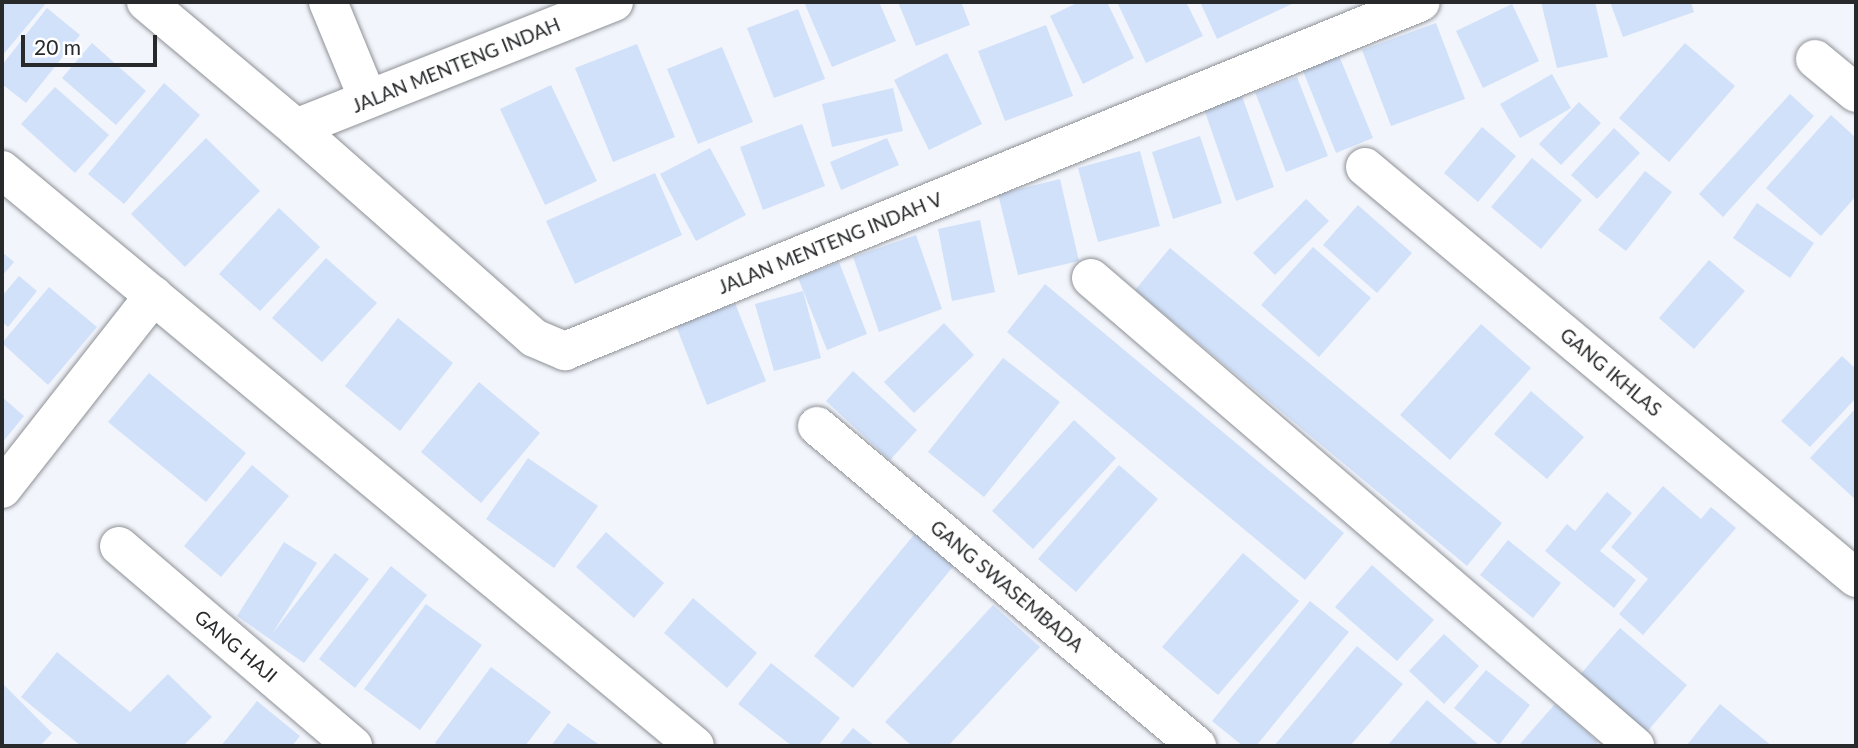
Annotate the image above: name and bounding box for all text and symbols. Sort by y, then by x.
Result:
street label: JALAN MENTENG INDAH [349,13,563,117]
scale bar [24,21,161,65]
text: 20 m [34,34,81,59]
street label: JALAN MENTENG INDAH V [714,187,946,299]
street label: GANG IKHLAS [1556,323,1666,421]
street label: GANG SWASEMBADA [926,515,1088,657]
street label: GANG HAJI [190,605,282,687]

